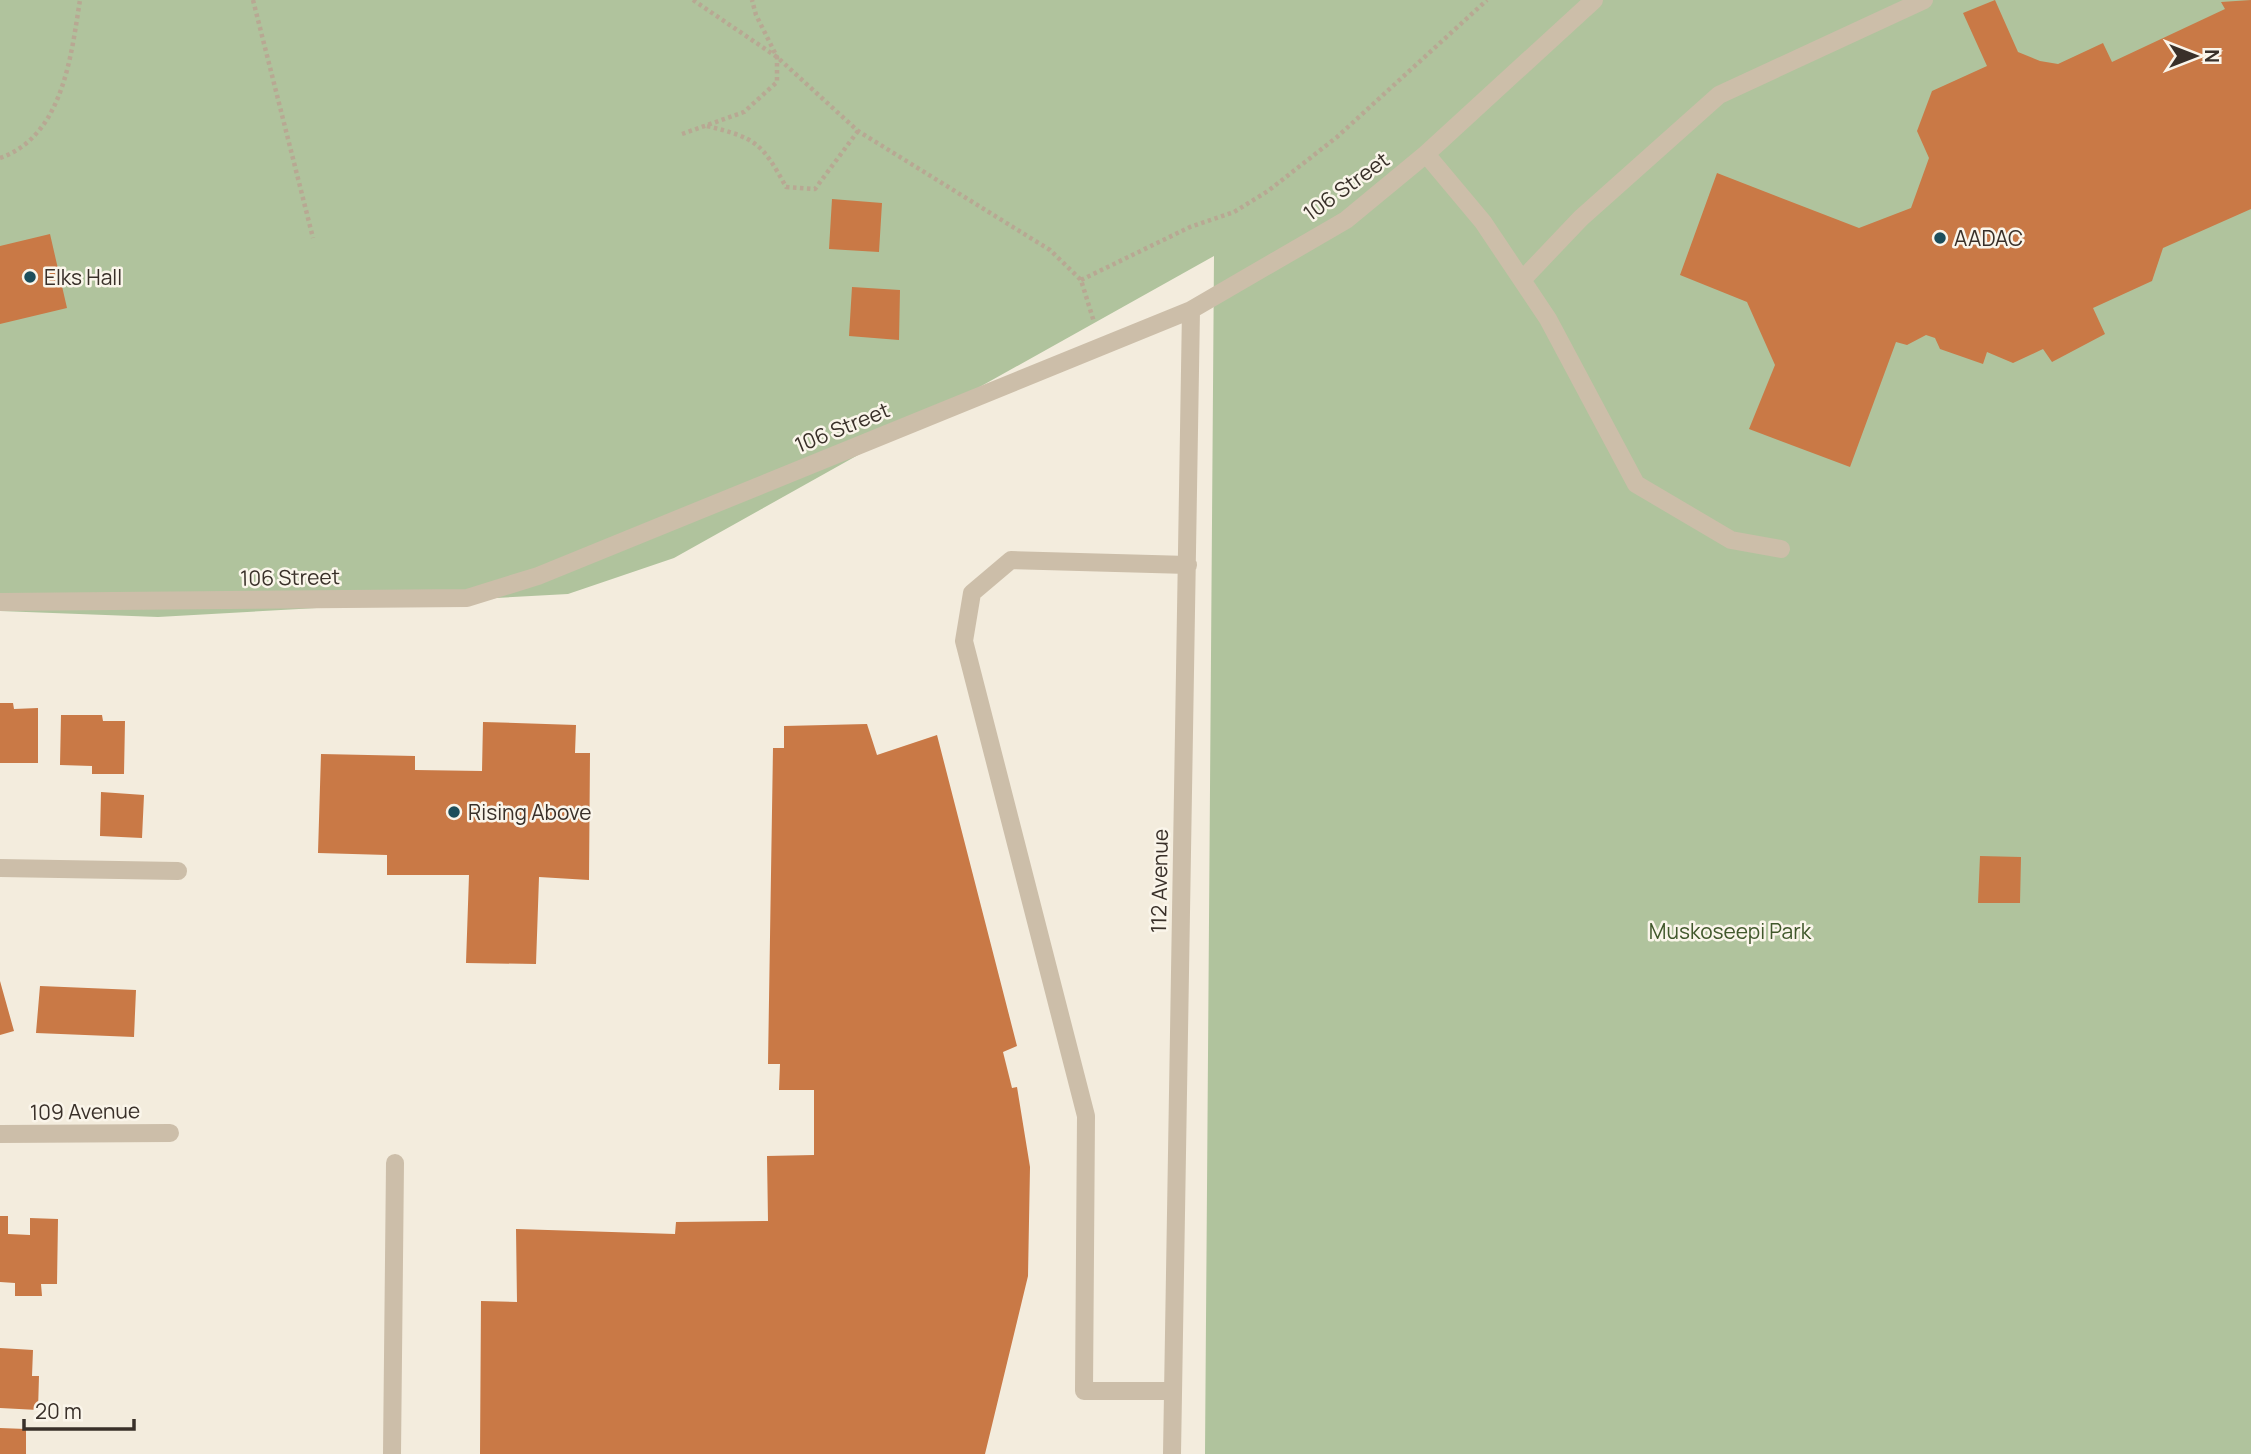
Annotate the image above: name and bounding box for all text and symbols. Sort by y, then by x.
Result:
north arrow [2160,21,2230,91]
text: N [2199,49,2225,63]
street label: 106 Street [1297,145,1395,227]
place label: AADAC [1954,224,2023,252]
marker: AADAC [1932,230,1948,246]
place label: Elks Hall [44,263,122,291]
marker: Elks Hall [22,269,38,285]
street label: 106 Street [790,395,894,459]
street label: 106 Street [240,562,340,592]
place label: Rising Above [468,798,591,826]
marker: Rising Above [446,804,462,820]
street label: 112 Avenue [1144,829,1174,933]
park label: Muskoseepi Park [1649,917,1812,945]
street label: 109 Avenue [30,1096,140,1126]
scale bar [24,1388,135,1432]
text: 20 m [35,1397,82,1425]

